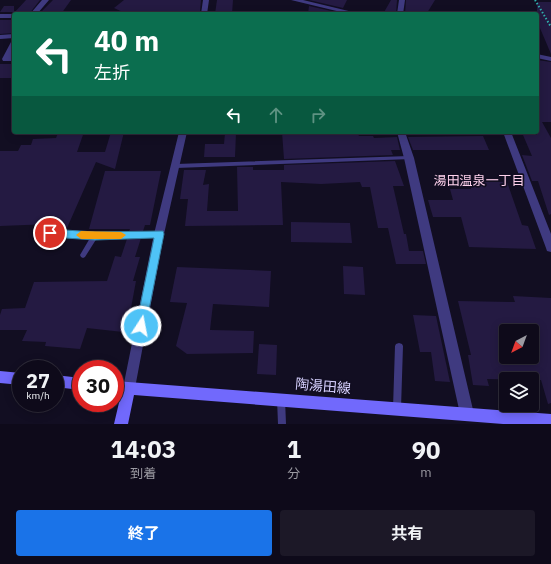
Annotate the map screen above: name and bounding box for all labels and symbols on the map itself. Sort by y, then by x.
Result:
district label: 湯田温泉一丁目 [433,172,525,189]
pin [33,216,67,250]
position arrow [120,305,162,347]
north arrow [499,324,539,364]
speed limit sign: 30 [72,360,124,412]
street label: 陶湯田線 [294,375,352,397]

